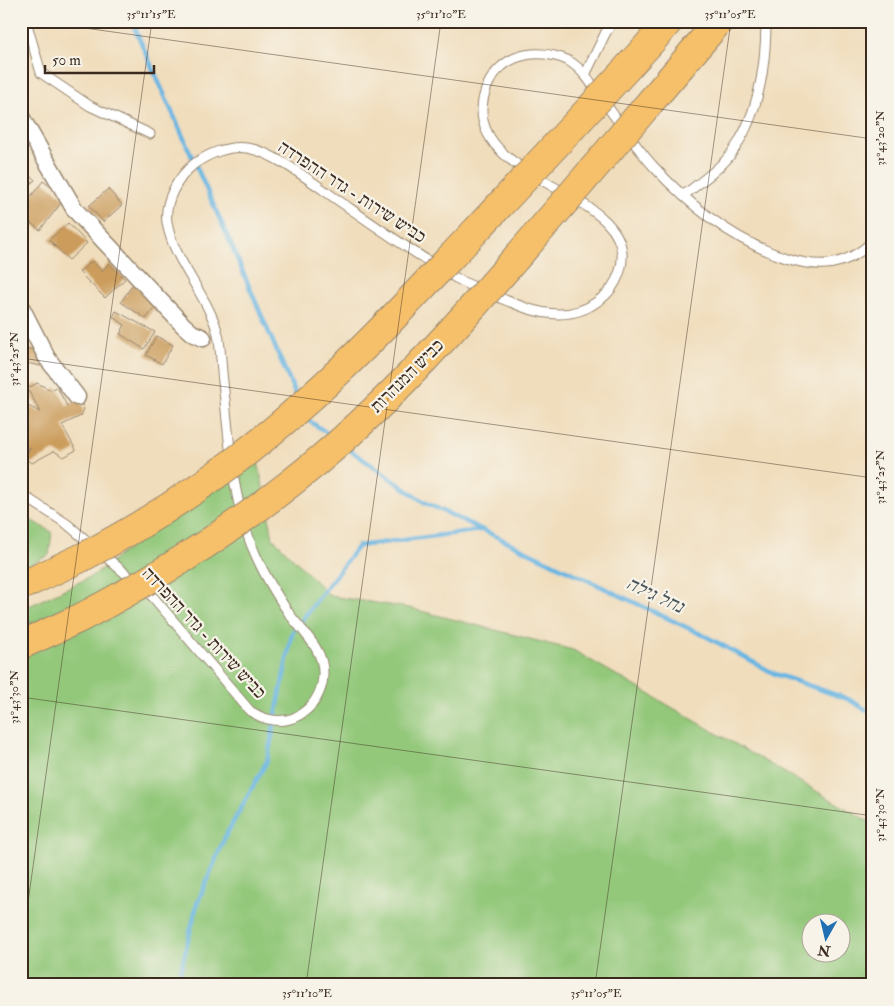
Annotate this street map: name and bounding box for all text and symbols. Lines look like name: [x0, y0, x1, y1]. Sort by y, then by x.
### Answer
text: 35°11'15"E: [126, 7, 176, 22]
text: 35°11'10"E: [416, 7, 466, 22]
text: 35°11'05"E: [704, 7, 756, 22]
scale bar: [45, 42, 154, 74]
text: 50 m: [52, 51, 81, 70]
text: 31°43'20"N: [873, 110, 888, 166]
street label: כביש שירות - גדר ההפרדה: [274, 135, 430, 249]
text: 31°43'25"N: [7, 331, 22, 386]
street label: כביש המנהרות: [365, 334, 449, 418]
text: 31°43'25"N: [873, 449, 888, 504]
street label: כביש שירות - גדר ההפרדה: [137, 562, 271, 704]
water label: נחל גילה: [622, 571, 689, 619]
text: 31°43'30"N: [7, 670, 22, 724]
text: 31°43'30"N: [873, 788, 888, 842]
north arrow: [802, 914, 852, 964]
text: N: [816, 941, 833, 960]
text: 35°11'10"E: [282, 986, 332, 1001]
text: 35°11'05"E: [570, 986, 622, 1001]

